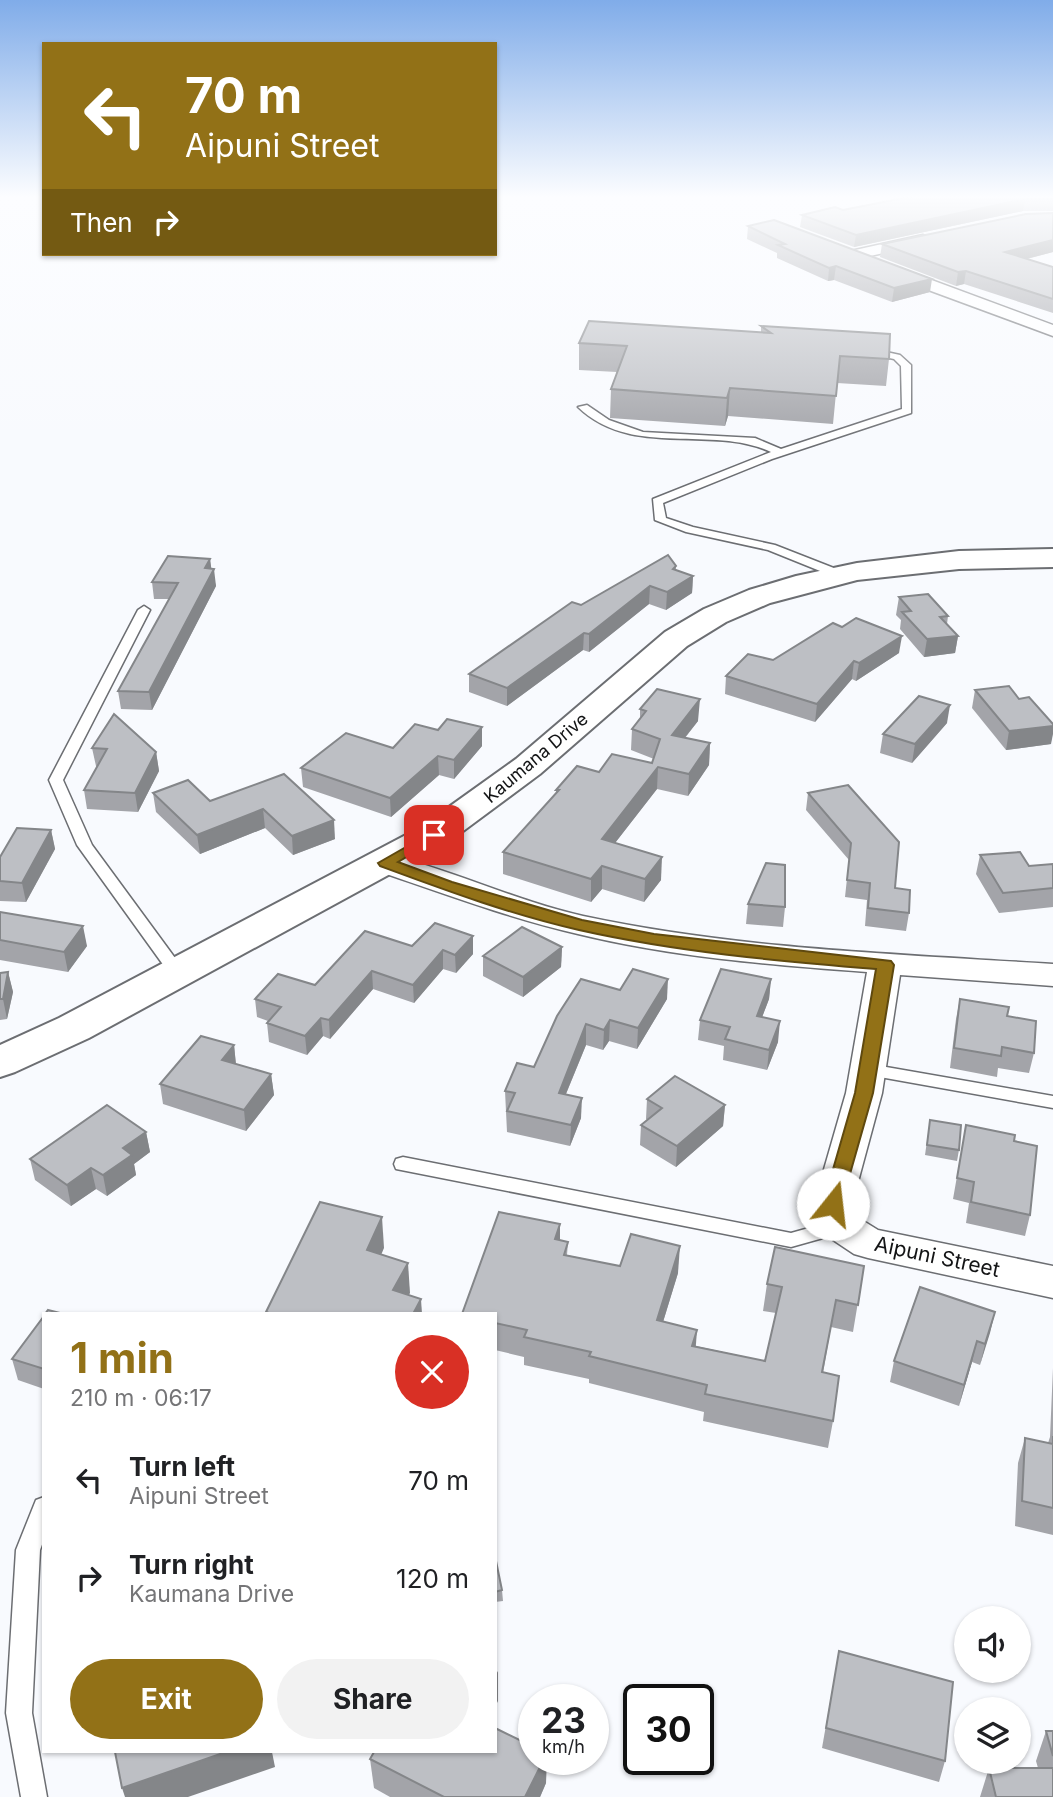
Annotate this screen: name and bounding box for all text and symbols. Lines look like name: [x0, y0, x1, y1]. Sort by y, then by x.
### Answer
text: 70 m: [185, 66, 302, 125]
icon: left: [70, 70, 161, 161]
text: Aipuni Street: [185, 126, 379, 165]
icon: right: [147, 203, 185, 241]
text: Then: [70, 207, 133, 238]
street label: Kaumana Drive: [479, 708, 592, 807]
pin: [404, 805, 464, 865]
icon: arrive: [415, 816, 453, 854]
position arrow: [796, 1167, 870, 1241]
street label: Aipuni Street: [872, 1231, 1002, 1282]
text: 1 min: [70, 1332, 174, 1383]
button: close: [395, 1335, 469, 1409]
text: 210 m · 06:17: [70, 1384, 212, 1412]
text: Turn left: [129, 1451, 235, 1482]
icon: left: [70, 1461, 108, 1499]
text: 70 m: [408, 1465, 469, 1496]
text: Aipuni Street: [129, 1482, 269, 1510]
text: Turn right: [129, 1549, 254, 1580]
icon: right: [70, 1559, 108, 1597]
text: 120 m: [396, 1563, 469, 1594]
text: Kaumana Drive: [129, 1580, 294, 1608]
map controls: [954, 1606, 1031, 1774]
button: sound: [954, 1606, 1031, 1683]
button: Exit: [70, 1659, 263, 1739]
button: Share: [277, 1659, 469, 1739]
speed limit sign: 30: [623, 1684, 714, 1775]
button: layers: [954, 1697, 1031, 1774]
text: 23: [541, 1699, 586, 1741]
text: km/h: [542, 1736, 585, 1757]

